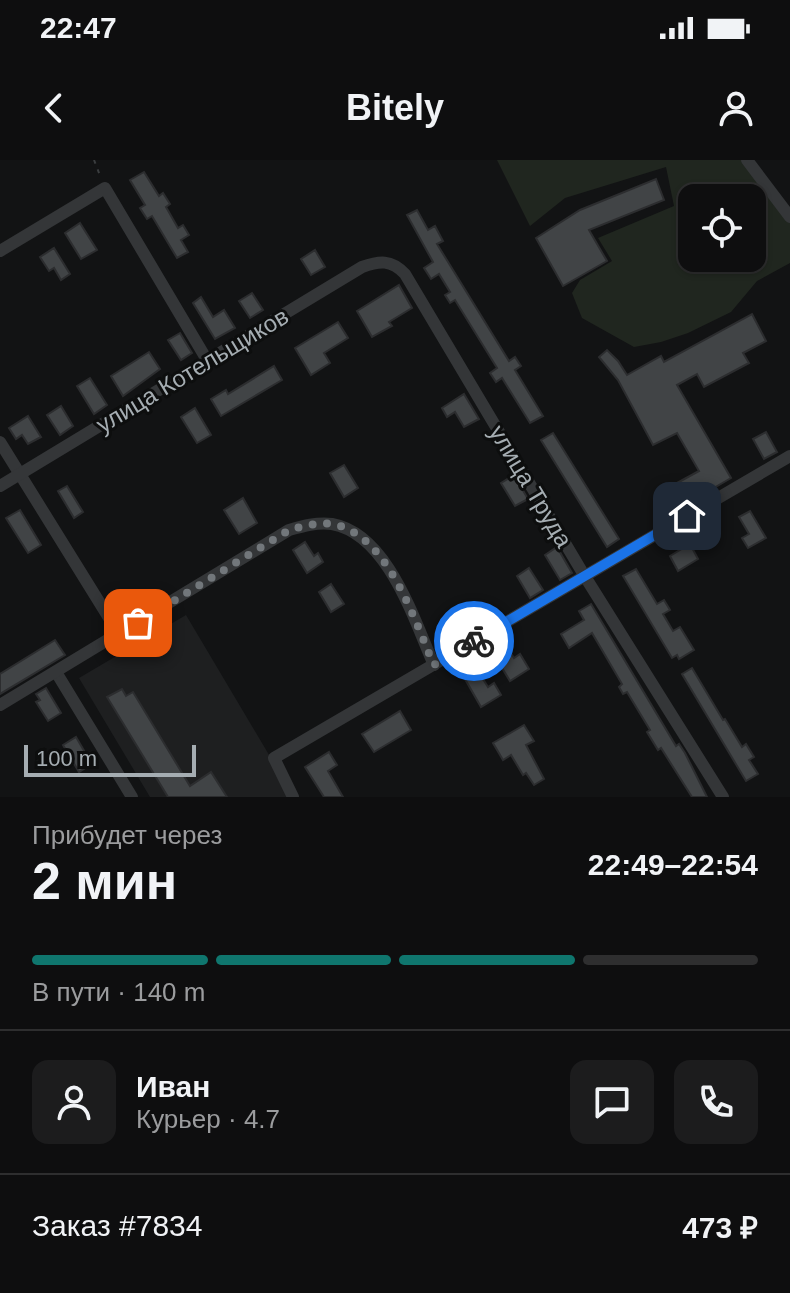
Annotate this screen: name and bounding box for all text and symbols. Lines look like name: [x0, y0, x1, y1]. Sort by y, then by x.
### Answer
text: 22:47: [40, 11, 117, 44]
icon: back: [32, 86, 76, 130]
icon: person: [714, 86, 758, 130]
text: Bitely: [346, 87, 444, 128]
map controls: [678, 184, 766, 272]
button: locate: [678, 184, 766, 272]
street label: улица Котельщиков: [91, 302, 293, 438]
street label: улица Труда: [484, 420, 578, 552]
pin: [653, 482, 721, 550]
icon: home: [665, 494, 709, 538]
pin: [104, 589, 172, 657]
icon: bag: [116, 601, 160, 645]
courier: [434, 601, 514, 681]
icon: bike: [452, 619, 496, 663]
scale bar: [24, 741, 196, 777]
text: 100 m: [36, 746, 97, 771]
text: Прибудет через: [32, 820, 222, 850]
text: 22:49–22:54: [588, 848, 758, 881]
text: 2 мин: [32, 852, 177, 910]
text: В пути · 140 m: [32, 977, 205, 1007]
button: person: [32, 1060, 116, 1144]
button: chat: [570, 1060, 654, 1144]
button: phone: [674, 1060, 758, 1144]
text: Иван: [136, 1070, 210, 1103]
text: Курьер · 4.7: [136, 1104, 280, 1134]
text: Заказ #7834: [32, 1209, 202, 1242]
text: 473 ₽: [682, 1211, 758, 1244]

